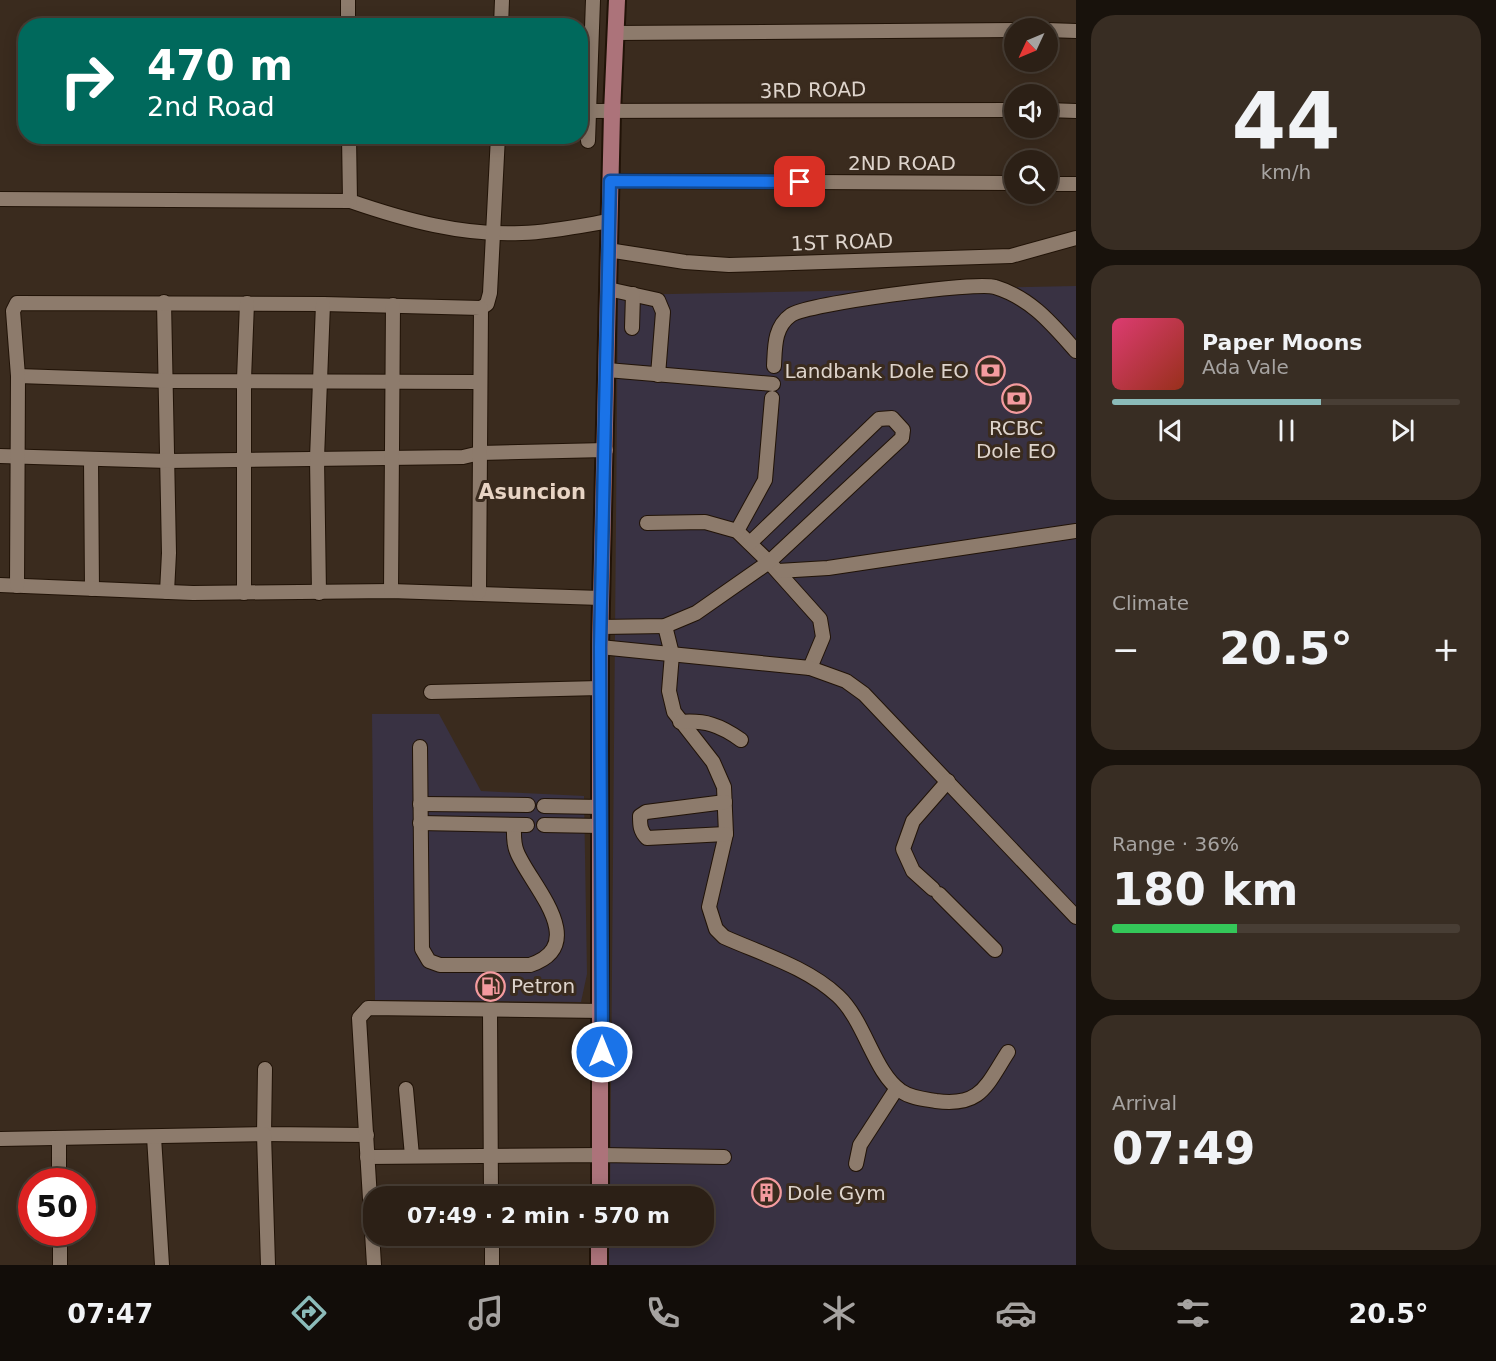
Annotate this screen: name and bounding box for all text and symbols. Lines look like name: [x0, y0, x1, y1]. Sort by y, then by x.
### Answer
north arrow: [1004, 18, 1058, 72]
map controls: [1004, 18, 1058, 204]
text: 470 m: [147, 41, 293, 90]
icon: right: [48, 42, 126, 120]
text: 44: [1232, 76, 1340, 166]
street label: 3RD ROAD: [759, 77, 867, 103]
button: sound: [1004, 84, 1058, 138]
text: 2nd Road: [147, 91, 275, 122]
button: search: [1004, 150, 1058, 204]
street label: 2ND ROAD: [848, 151, 956, 175]
pin: [774, 156, 825, 207]
text: km/h: [1261, 160, 1311, 184]
icon: arrive: [783, 165, 816, 198]
street label: 1ST ROAD: [790, 228, 894, 256]
text: Paper Moons: [1202, 330, 1362, 355]
bank icon: Landbank Dole EO: [974, 355, 1006, 387]
text: Ada Vale: [1202, 355, 1289, 379]
place label: Landbank Dole EO: [784, 359, 969, 383]
bank icon: RCBC Dole EO: [1000, 382, 1032, 414]
icon: previous: [1154, 414, 1187, 447]
icon: pause: [1270, 414, 1303, 447]
icon: next: [1386, 414, 1419, 447]
place label: RCBC Dole EO: [976, 416, 1056, 463]
district label: Asuncion: [478, 480, 586, 504]
text: Climate: [1112, 591, 1189, 615]
text: 20.5°: [1219, 622, 1353, 675]
text: −: [1112, 630, 1140, 669]
text: +: [1432, 630, 1460, 669]
text: Range · 36%: [1112, 832, 1239, 856]
text: 180 km: [1112, 863, 1298, 916]
fuel station icon: Petron: [474, 970, 506, 1002]
place label: Petron: [511, 974, 575, 998]
position arrow: [570, 1020, 634, 1084]
text: Arrival: [1112, 1091, 1177, 1115]
text: 07:49: [1112, 1122, 1255, 1175]
speed limit sign: 50: [18, 1168, 96, 1246]
building icon: Dole Gym: [750, 1177, 782, 1209]
place label: Dole Gym: [787, 1181, 886, 1205]
text: 07:49 · 2 min · 570 m: [407, 1203, 670, 1228]
icon: directions: [288, 1292, 330, 1334]
icon: music: [465, 1292, 507, 1334]
icon: phone: [642, 1292, 684, 1334]
icon: climate: [818, 1292, 860, 1334]
icon: car: [995, 1292, 1037, 1334]
icon: filters: [1172, 1292, 1214, 1334]
text: 07:47: [67, 1298, 153, 1329]
text: 20.5°: [1348, 1298, 1429, 1329]

